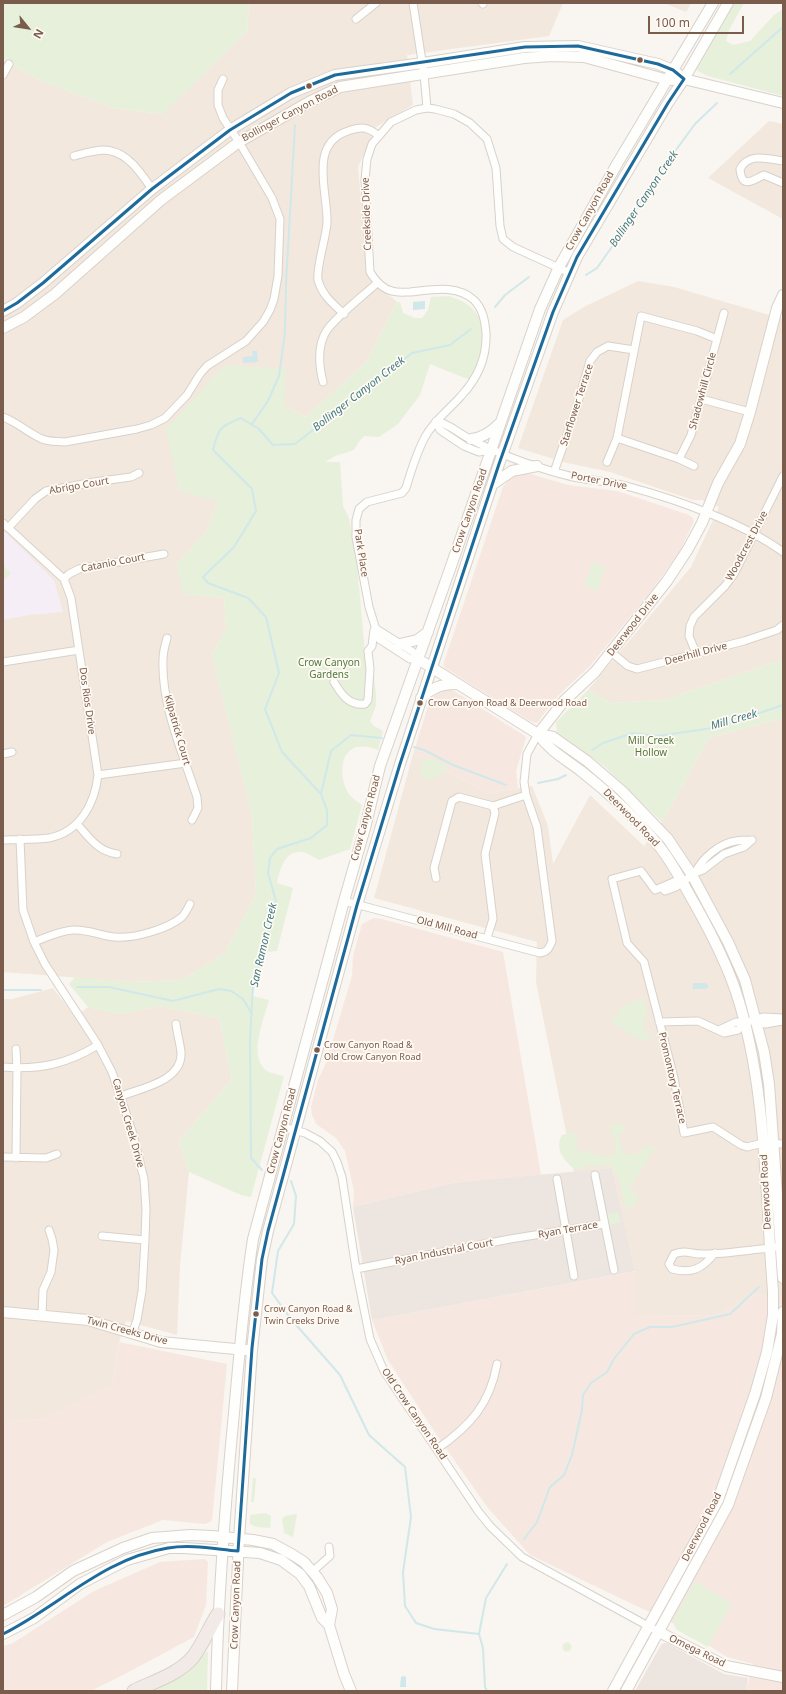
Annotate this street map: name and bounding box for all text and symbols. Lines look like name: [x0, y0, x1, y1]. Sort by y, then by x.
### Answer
north arrow: [8, 8, 48, 48]
scale bar: [650, 8, 746, 34]
text: 100 m: [655, 14, 690, 31]
text: N: [30, 27, 48, 42]
unlabelled marker: [635, 55, 645, 65]
unlabelled marker: [304, 81, 314, 91]
street label: Bollinger Canyon Road: [240, 84, 340, 144]
water label: Bollinger Canyon Creek: [607, 148, 681, 250]
street label: Crow Canyon Road: [563, 169, 617, 253]
street label: Creekside Drive: [360, 177, 374, 251]
street label: Shadowhill Circle: [687, 351, 719, 431]
water label: Bollinger Canyon Creek: [310, 354, 408, 434]
street label: Starflower Terrace: [558, 362, 596, 448]
street label: Crow Canyon Road: [450, 467, 490, 555]
street label: Porter Drive: [570, 470, 628, 492]
street label: Abrigo Court: [48, 475, 110, 497]
street label: Woodcrest Drive: [724, 509, 770, 583]
street label: Park Place: [351, 528, 371, 578]
street label: Catanio Court: [80, 551, 146, 575]
street label: Deerwood Drive: [605, 591, 661, 659]
street label: Deerhill Drive: [664, 640, 728, 668]
park label: Crow Canyon Gardens: [298, 657, 360, 680]
street label: Dos Rios Drive: [76, 667, 98, 735]
street label: Kilpatrick Court: [161, 694, 193, 766]
marker: Crow Canyon Road & Deerwood Road: [415, 698, 425, 708]
place label: Crow Canyon Road & Deerwood Road: [428, 698, 587, 708]
water label: Mill Creek: [709, 707, 759, 733]
park label: Mill Creek Hollow: [628, 735, 674, 758]
street label: Crow Canyon Road: [349, 774, 383, 862]
street label: Deerwood Road: [600, 787, 662, 849]
water label: San Ramon Creek: [248, 902, 280, 988]
street label: Old Mill Road: [415, 914, 479, 942]
street label: Promontory Terrace: [656, 1031, 688, 1125]
place label: Crow Canyon Road & Old Crow Canyon Road: [324, 1040, 421, 1061]
marker: Crow Canyon Road & Old Crow Canyon Road: [312, 1045, 322, 1055]
street label: Canyon Creek Drive: [110, 1077, 146, 1169]
street label: Crow Canyon Road: [265, 1087, 299, 1175]
street label: Deerwood Road: [758, 1154, 774, 1230]
street label: Ryan Terrace: [537, 1219, 599, 1241]
street label: Ryan Industrial Court: [394, 1237, 494, 1267]
place label: Crow Canyon Road & Twin Creeks Drive: [264, 1304, 353, 1325]
marker: Crow Canyon Road & Twin Creeks Drive: [251, 1309, 261, 1319]
street label: Twin Creeks Drive: [85, 1314, 169, 1348]
street label: Old Crow Canyon Road: [379, 1366, 449, 1462]
street label: Deerwood Road: [680, 1491, 724, 1563]
street label: Crow Canyon Road: [228, 1561, 244, 1649]
street label: Omega Road: [667, 1632, 727, 1670]

